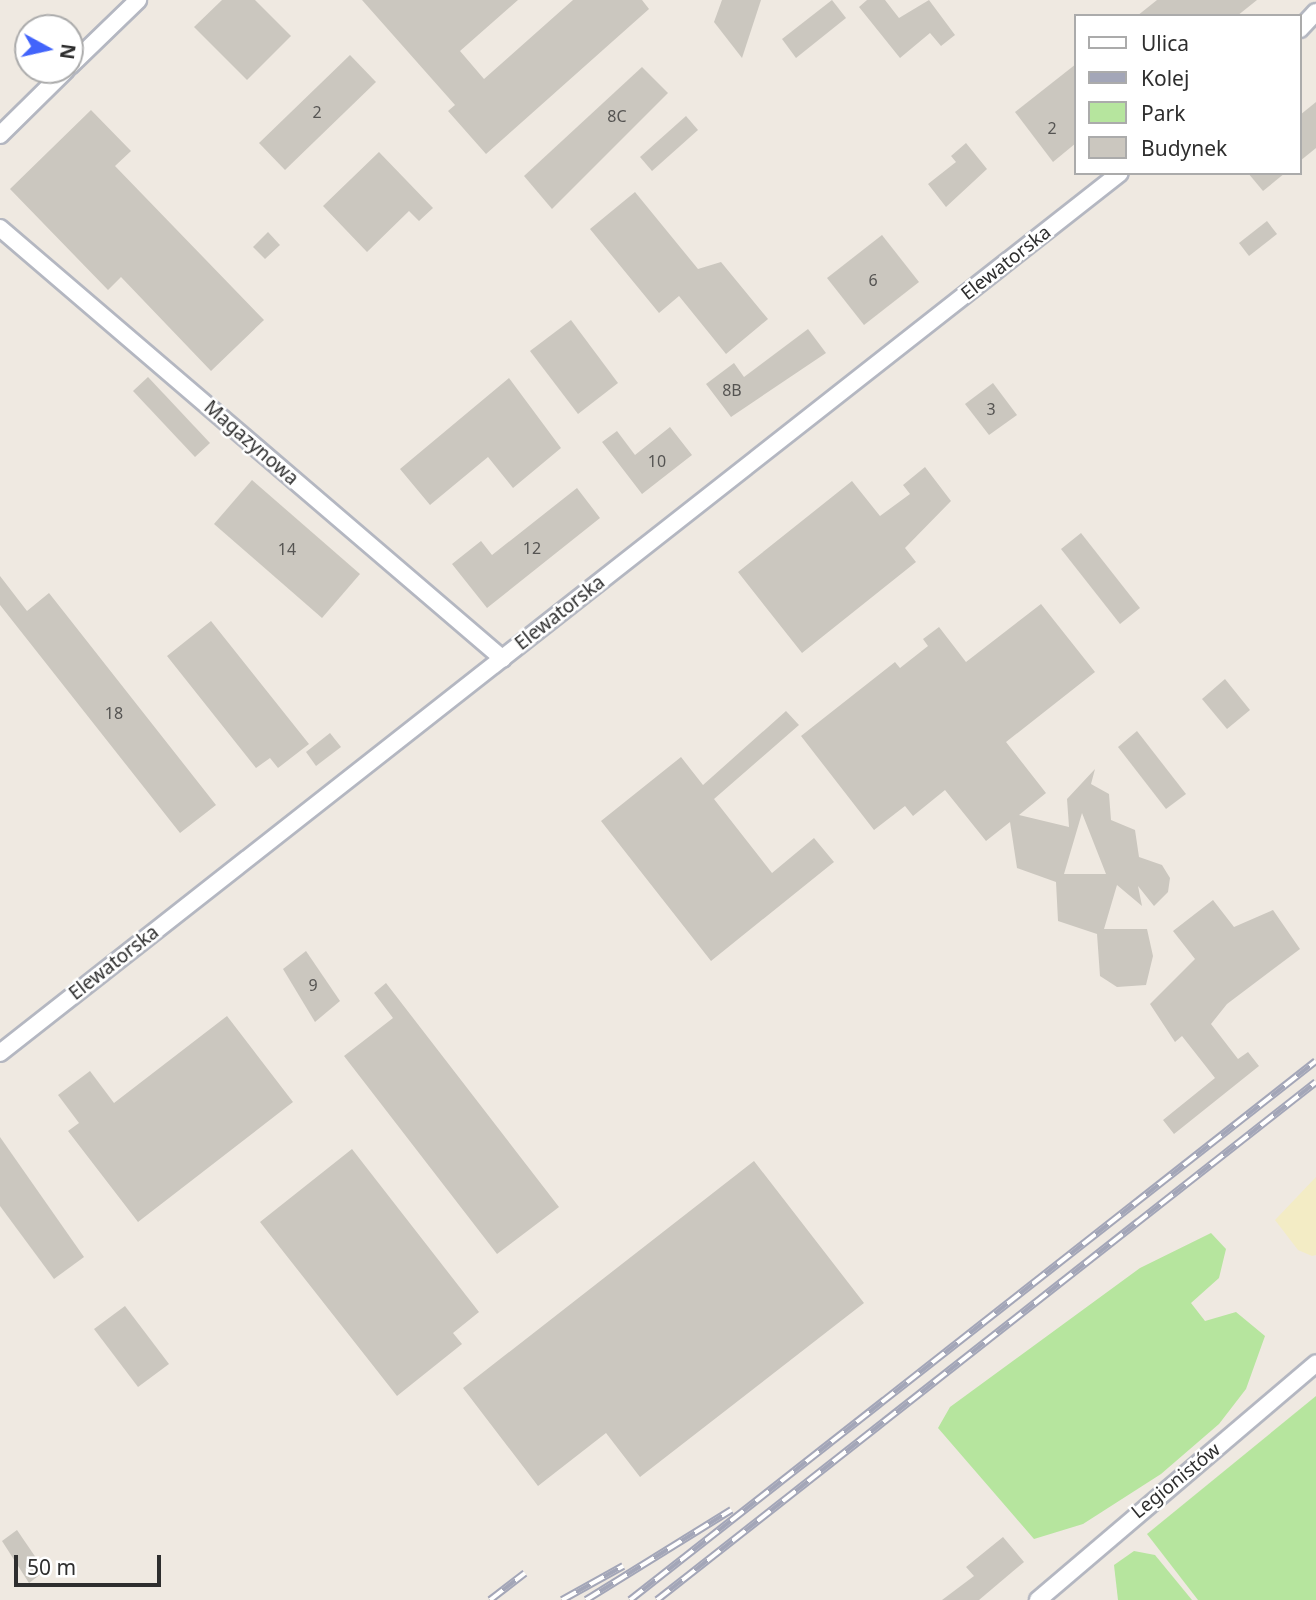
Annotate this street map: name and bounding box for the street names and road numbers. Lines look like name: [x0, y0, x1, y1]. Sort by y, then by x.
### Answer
street label: Elewatorska: [957, 221, 1055, 305]
street label: Magazynowa: [199, 396, 303, 490]
street label: Elewatorska: [511, 571, 609, 655]
street label: Elewatorska: [65, 921, 163, 1005]
street label: Legionistów: [1127, 1438, 1225, 1524]

